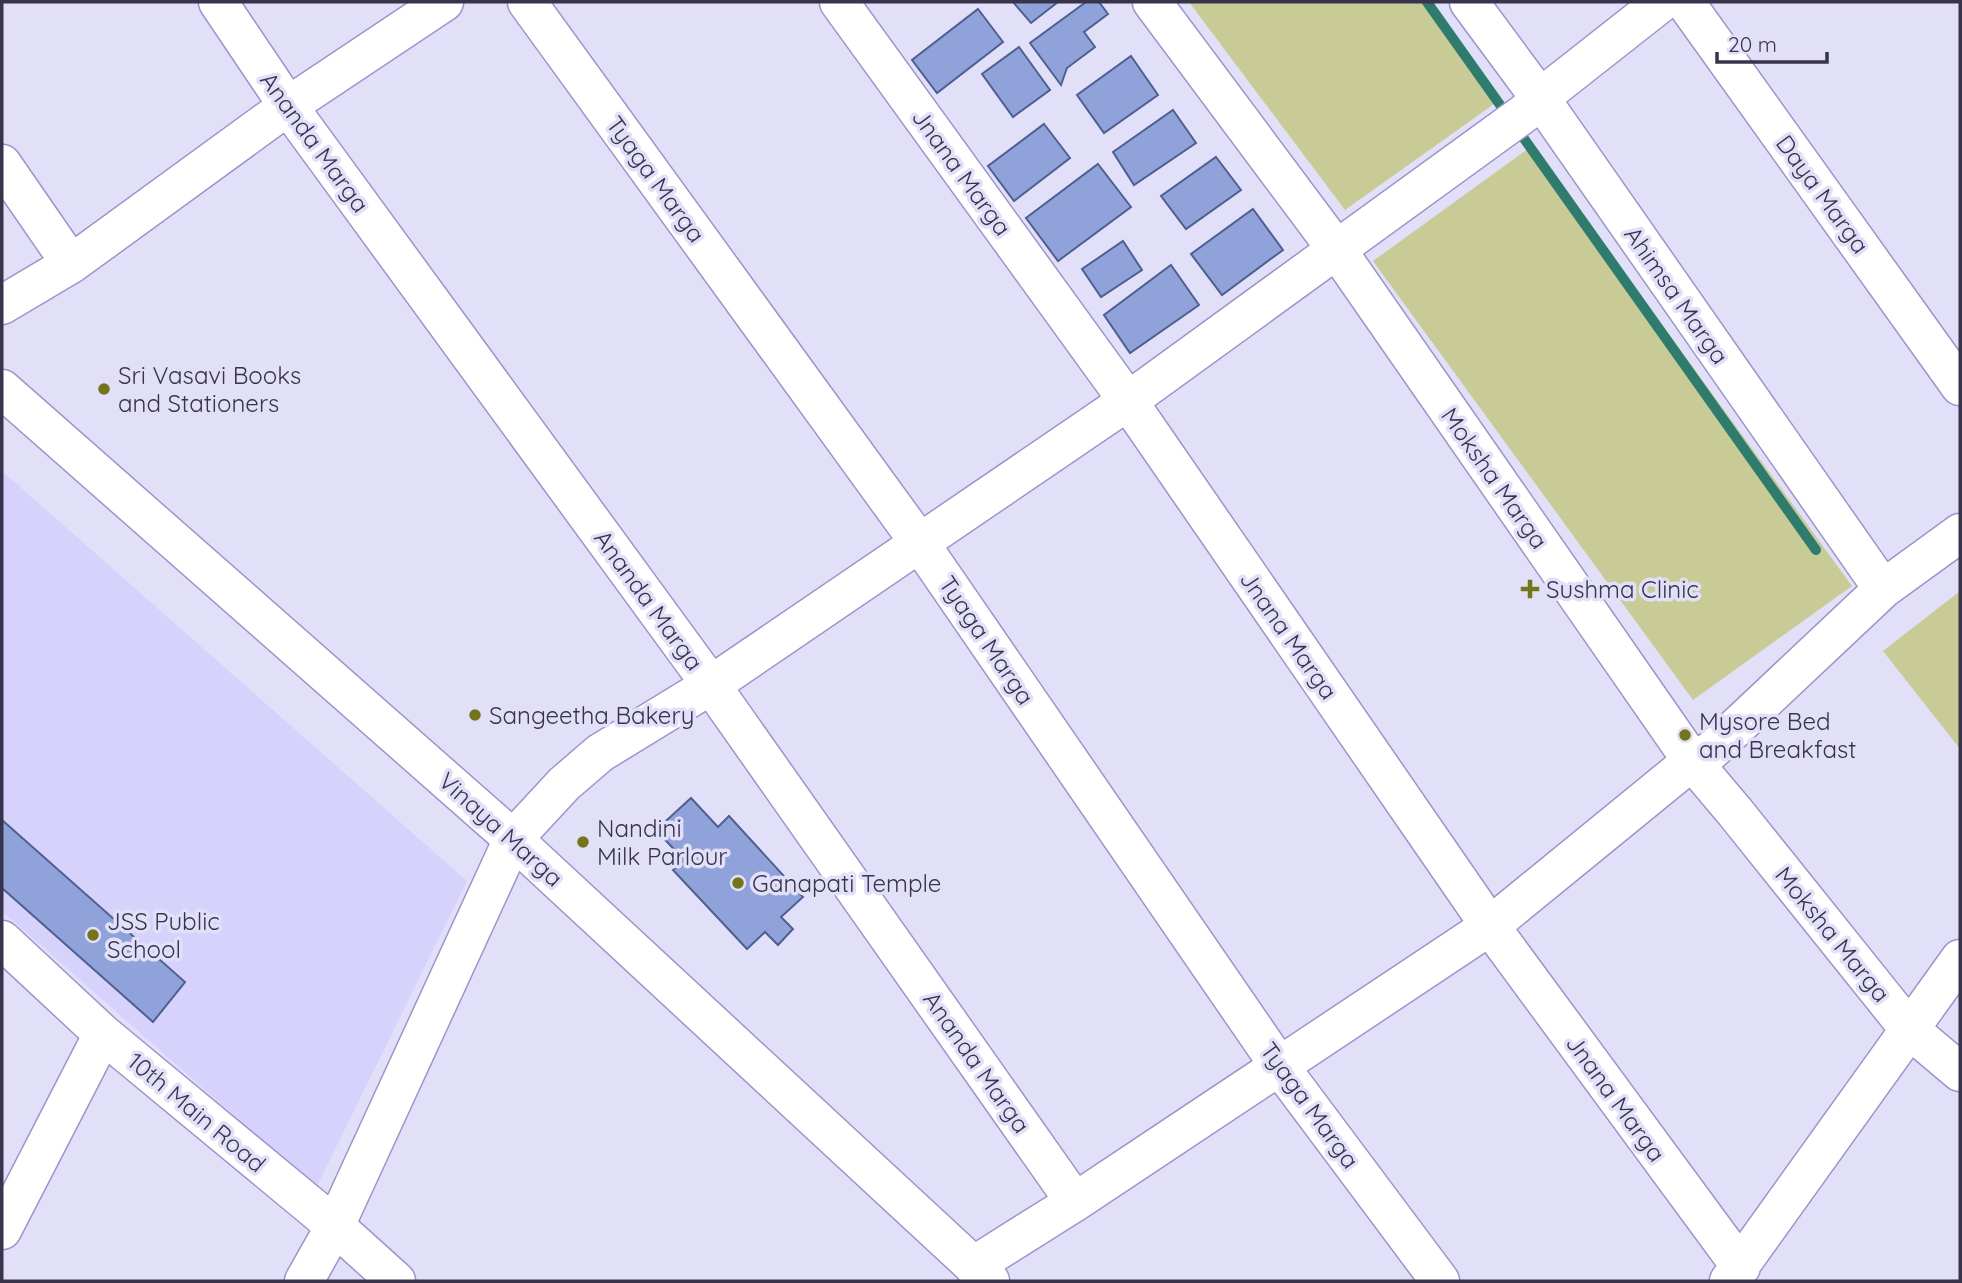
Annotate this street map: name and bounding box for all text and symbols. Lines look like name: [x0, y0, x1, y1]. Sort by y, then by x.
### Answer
scale bar: [1717, 21, 1827, 65]
text: 20 m: [1728, 31, 1777, 57]
street label: Ananda Marga: [254, 66, 376, 218]
street label: Jnana Marga: [906, 103, 1018, 241]
street label: Tyaga Marga: [600, 110, 712, 248]
street label: Daya Marga: [1770, 129, 1876, 259]
street label: Ahimsa Marga: [1618, 220, 1736, 370]
place label: Sri Vasavi Books and Stationers: [118, 360, 301, 418]
marker: Sri Vasavi Books and Stationers: [96, 381, 112, 397]
street label: Moksha Marga: [1435, 402, 1555, 554]
street label: Ananda Marga: [588, 524, 710, 676]
street label: Jnana Marga: [1234, 565, 1344, 705]
street label: Tyaga Marga: [933, 570, 1041, 710]
place label: Sushma Clinic: [1546, 574, 1699, 604]
marker: Sushma Clinic: [1520, 579, 1540, 599]
place label: Sangeetha Bakery: [489, 700, 694, 730]
place label: Mysore Bed and Breakfast: [1699, 706, 1856, 764]
marker: Sangeetha Bakery: [467, 707, 483, 723]
marker: Mysore Bed and Breakfast: [1677, 727, 1693, 743]
street label: Vinaya Marga: [433, 765, 569, 893]
place label: Nandini Milk Parlour: [597, 813, 728, 871]
marker: Nandini Milk Parlour: [575, 834, 591, 850]
street label: Moksha Marga: [1769, 860, 1897, 1008]
place label: Ganapati Temple: [752, 868, 941, 898]
marker: Ganapati Temple: [730, 875, 746, 891]
place label: JSS Public School: [107, 906, 220, 964]
marker: JSS Public School: [85, 927, 101, 943]
street label: Ananda Marga: [917, 985, 1037, 1139]
street label: Jnana Marga: [1560, 1029, 1672, 1167]
street label: Tyaga Marga: [1254, 1036, 1366, 1174]
street label: 10th Main Road: [122, 1046, 272, 1178]

